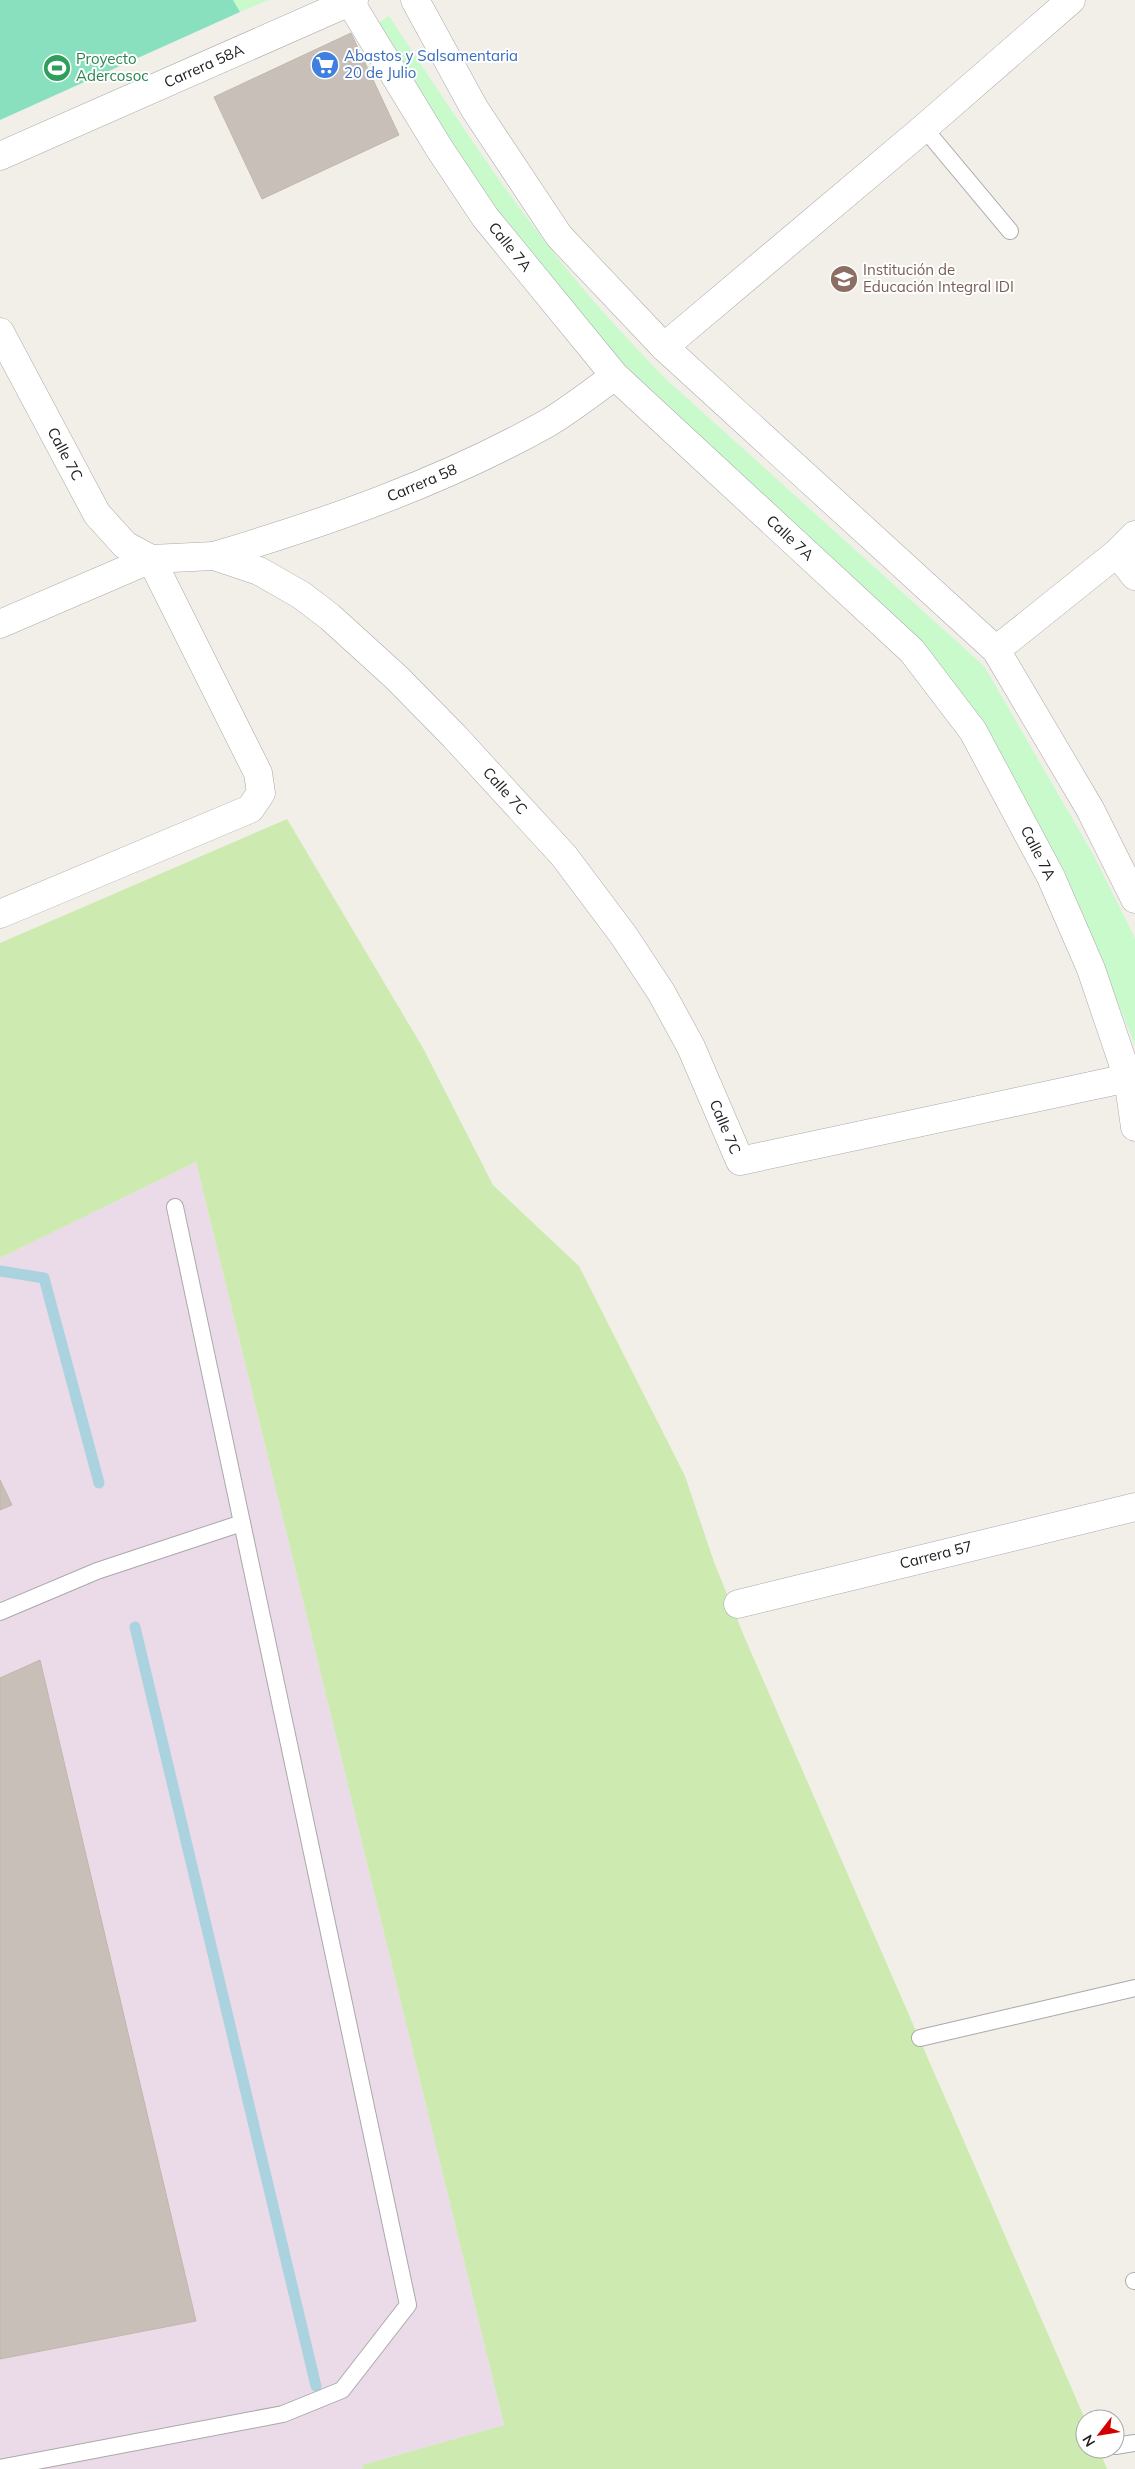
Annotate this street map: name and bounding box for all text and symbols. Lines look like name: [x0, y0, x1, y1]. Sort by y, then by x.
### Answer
street label: Carrera 58A: [161, 40, 247, 92]
place label: Abastos y Salsamentaria 20 de Julio: [344, 46, 518, 82]
place label: Proyecto Adercosoc: [76, 49, 149, 85]
supermarket icon: Abastos y Salsamentaria 20 de Julio: [310, 50, 340, 80]
sports icon: Proyecto Adercosoc: [42, 53, 72, 83]
street label: Calle 7A: [485, 218, 536, 275]
place label: Institución de Educación Integral IDI: [863, 260, 1014, 296]
school or university icon: Institución de Educación Integral IDI: [829, 264, 859, 294]
street label: Calle 7C: [44, 424, 87, 484]
street label: Carrera 58: [384, 459, 460, 506]
street label: Calle 7A: [763, 511, 818, 564]
street label: Calle 7C: [479, 763, 532, 818]
street label: Calle 7A: [1017, 823, 1060, 883]
street label: Calle 7C: [705, 1097, 745, 1157]
street label: Carrera 57: [898, 1536, 974, 1573]
north arrow: [1075, 2409, 1125, 2459]
text: N: [1078, 2432, 1099, 2450]

